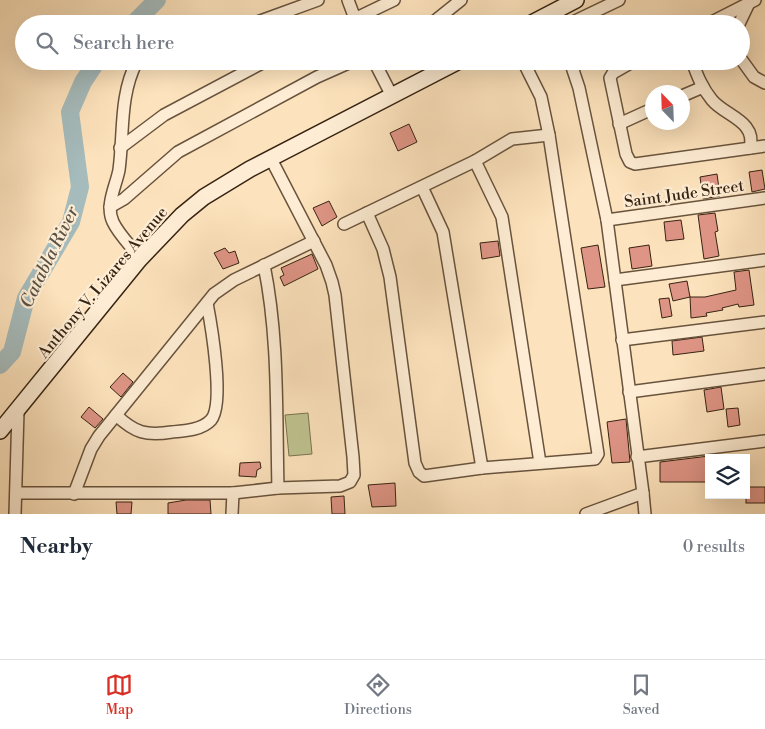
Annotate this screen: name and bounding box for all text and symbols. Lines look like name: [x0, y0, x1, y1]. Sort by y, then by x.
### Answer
search box: [15, 15, 750, 70]
icon: search: [33, 29, 61, 57]
text: Search here: [73, 31, 174, 55]
north arrow: [645, 85, 690, 130]
street label: Saint Jude Street: [623, 176, 746, 212]
water label: Catabla River: [15, 202, 84, 312]
street label: Anthony V. Lizares Avenue: [33, 203, 172, 363]
map controls: [705, 454, 750, 499]
button: layers: [705, 454, 750, 499]
text: Nearby: [20, 534, 93, 560]
text: 0 results: [683, 537, 745, 557]
tab: Map: [105, 671, 133, 719]
tab: Directions: [344, 671, 412, 719]
tab: Saved: [623, 671, 660, 719]

